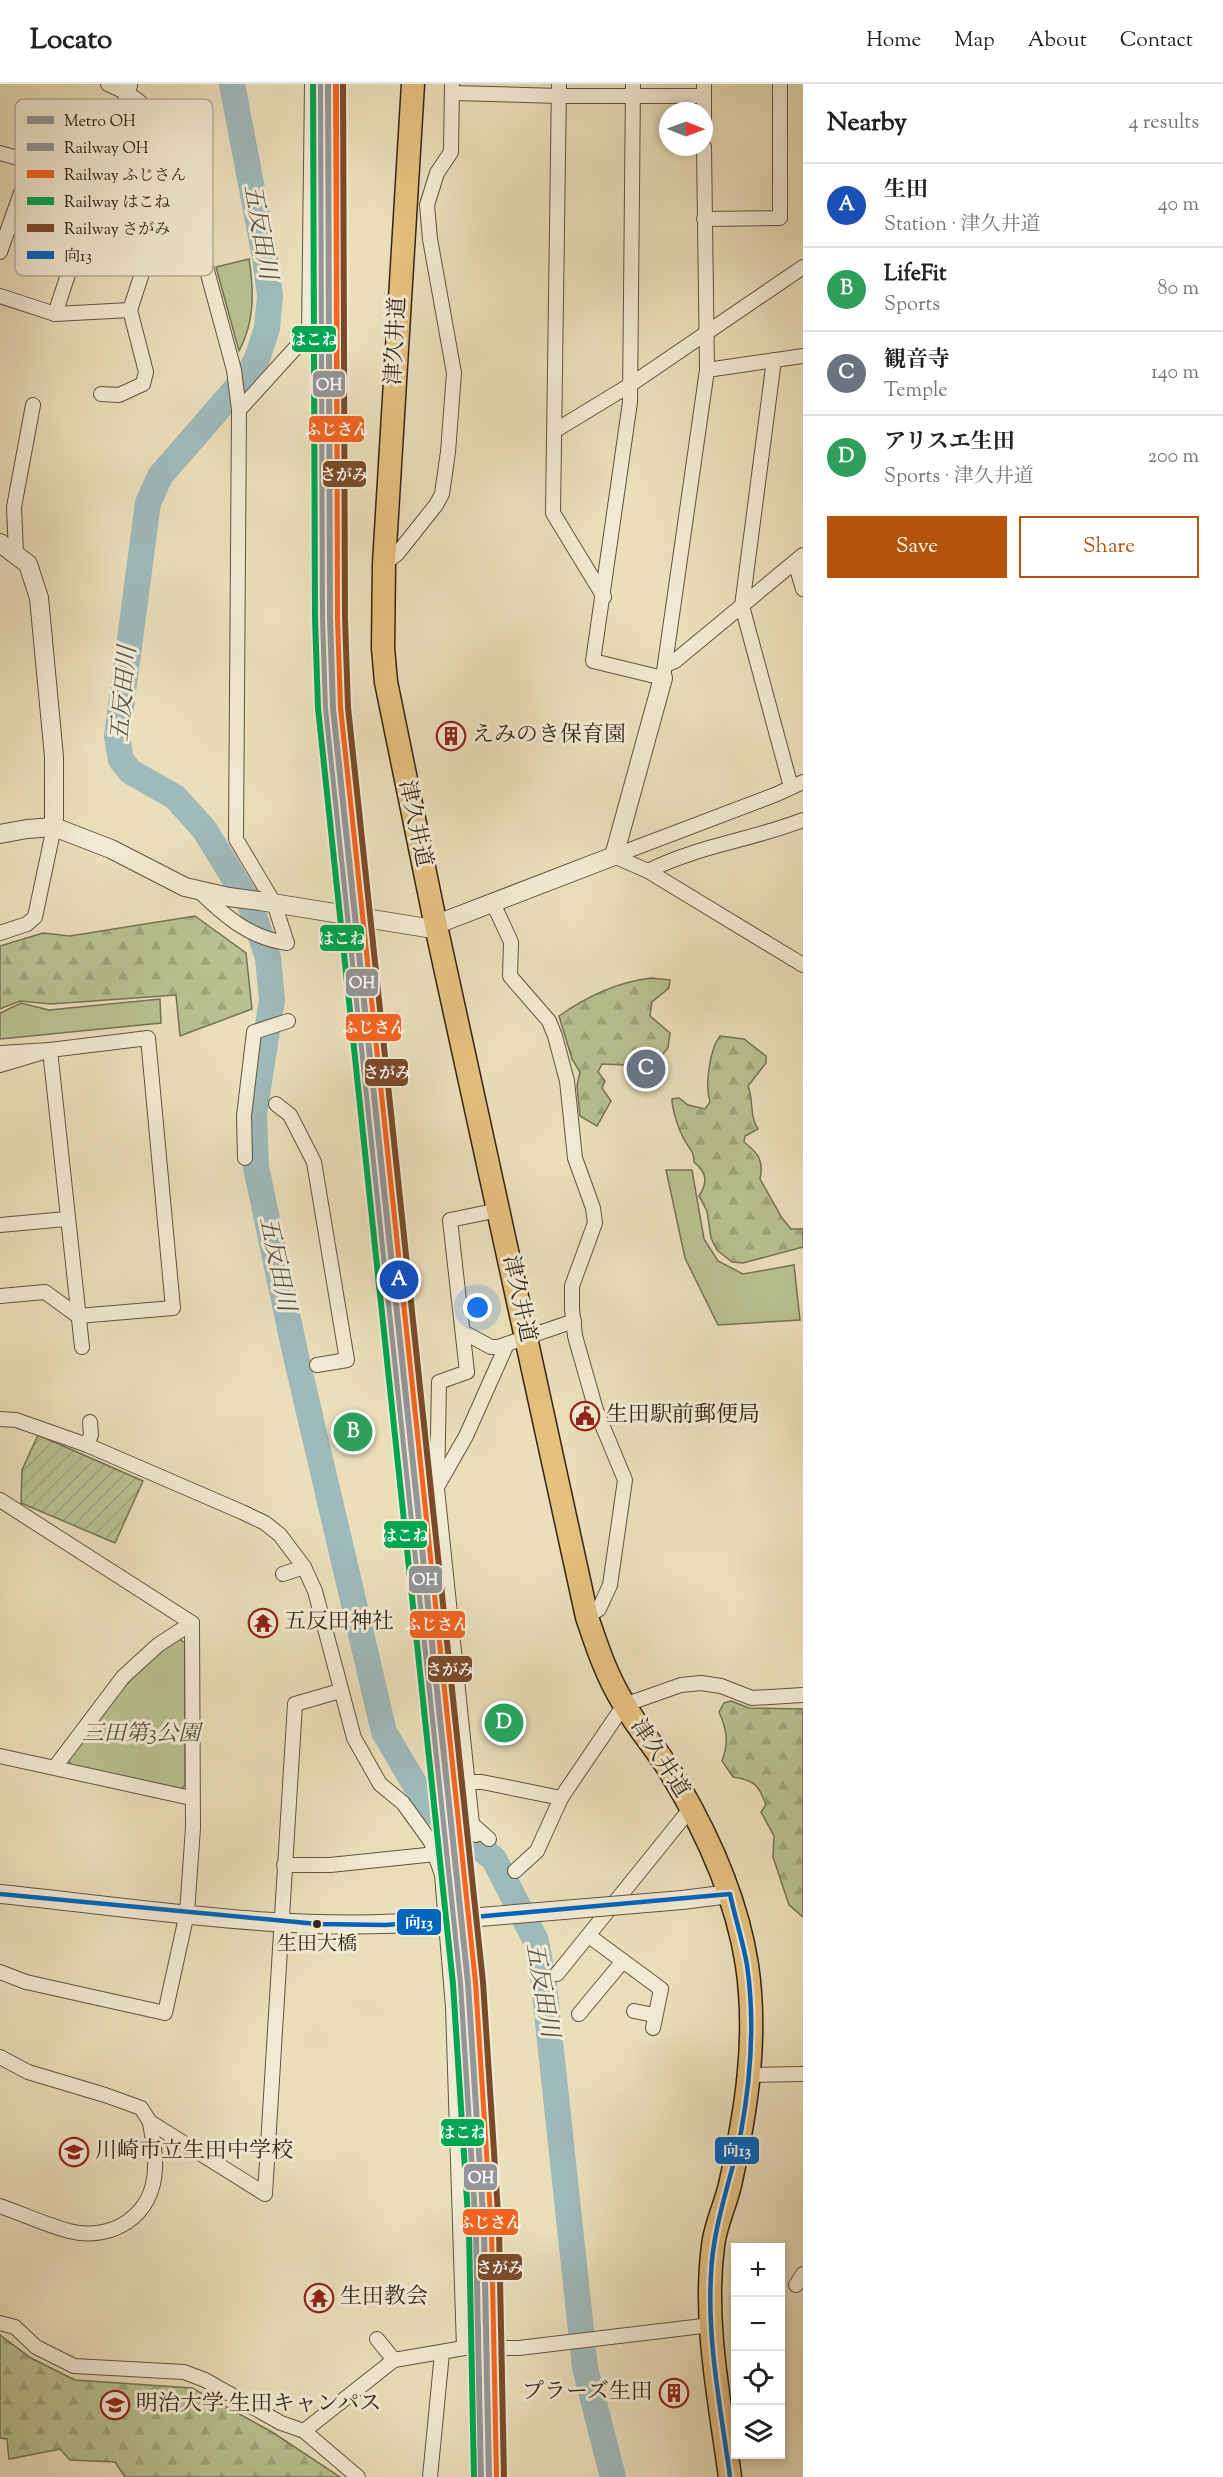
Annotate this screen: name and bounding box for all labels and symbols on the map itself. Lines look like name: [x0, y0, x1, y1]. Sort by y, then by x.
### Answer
legend: [15, 99, 213, 276]
north arrow: [659, 102, 713, 156]
text: Metro OH: [64, 111, 136, 134]
text: Railway OH: [64, 138, 149, 161]
text: Railway ふじさん: [64, 165, 186, 188]
water label: 五反田川: [234, 182, 285, 285]
text: Railway はこね: [64, 192, 170, 215]
text: Railway さがみ: [64, 219, 170, 242]
text: 向13: [64, 246, 92, 269]
street label: 津久井道: [379, 296, 415, 386]
line badge: はこね: [291, 325, 337, 353]
text: はこね: [290, 330, 338, 353]
line badge: OH: [312, 370, 346, 398]
text: OH: [316, 375, 342, 398]
line badge: ふじさん: [308, 415, 365, 443]
text: ふじさん: [305, 420, 369, 443]
line badge: さがみ: [322, 460, 367, 488]
text: さがみ: [320, 465, 368, 488]
water label: 五反田川: [104, 642, 146, 743]
building icon: えみのき保育園: [435, 720, 467, 752]
place label: えみのき保育園: [472, 720, 626, 752]
street label: 津久井道: [389, 778, 439, 870]
line badge: はこね: [319, 924, 365, 952]
text: はこね: [318, 929, 366, 952]
line badge: OH: [345, 968, 379, 997]
text: OH: [349, 973, 375, 996]
line badge: ふじさん: [345, 1013, 402, 1042]
text: ふじさん: [342, 1018, 406, 1041]
pin: C: [626, 1046, 666, 1092]
line badge: さがみ: [364, 1058, 409, 1087]
text: さがみ: [363, 1063, 411, 1086]
water label: 五反田川: [249, 1214, 303, 1317]
street label: 津久井道: [493, 1253, 543, 1345]
pin: A: [380, 1258, 418, 1302]
your location: [463, 1293, 492, 1322]
public building icon: 生田駅前郵便局: [569, 1400, 601, 1432]
place label: 生田駅前郵便局: [606, 1400, 760, 1432]
pin: B: [334, 1410, 372, 1454]
line badge: はこね: [383, 1520, 428, 1549]
text: はこね: [381, 1526, 429, 1549]
line badge: OH: [408, 1565, 443, 1594]
text: OH: [412, 1570, 438, 1593]
temple icon: 五反田神社: [247, 1607, 279, 1639]
place label: 五反田神社: [284, 1607, 394, 1639]
line badge: ふじさん: [409, 1610, 466, 1639]
text: ふじさん: [405, 1615, 469, 1638]
line badge: さがみ: [427, 1655, 473, 1683]
text: さがみ: [426, 1660, 474, 1683]
pin: D: [484, 1700, 524, 1746]
street label: 津久井道: [622, 1713, 696, 1805]
park label: 三田第3公園: [82, 1719, 203, 1751]
line badge: 向13: [396, 1908, 442, 1936]
text: 向13: [405, 1913, 433, 1936]
marker: 生田大橋: [311, 1918, 323, 1930]
place label: 生田大橋: [277, 1931, 357, 1960]
water label: 五反田川: [516, 1940, 567, 2043]
line badge: はこね: [440, 2118, 485, 2147]
text: はこね: [439, 2123, 487, 2146]
school or university icon: 川崎市立生田中学校: [58, 2136, 90, 2168]
place label: 川崎市立生田中学校: [95, 2136, 293, 2168]
line badge: 向13: [714, 2136, 760, 2165]
text: 向13: [723, 2141, 751, 2164]
line badge: OH: [463, 2163, 498, 2191]
text: OH: [468, 2168, 494, 2191]
line badge: ふじさん: [462, 2208, 519, 2236]
text: ふじさん: [458, 2213, 522, 2236]
line badge: さがみ: [477, 2253, 523, 2281]
text: さがみ: [476, 2258, 524, 2281]
temple icon: 生田教会: [303, 2282, 335, 2314]
place label: 生田教会: [340, 2282, 428, 2314]
place label: プラーズ生田: [522, 2377, 653, 2409]
building icon: プラーズ生田: [658, 2377, 690, 2409]
school or university icon: 明治大学 生田キャンパス: [99, 2389, 131, 2421]
place label: 明治大学 生田キャンパス: [136, 2389, 381, 2421]

